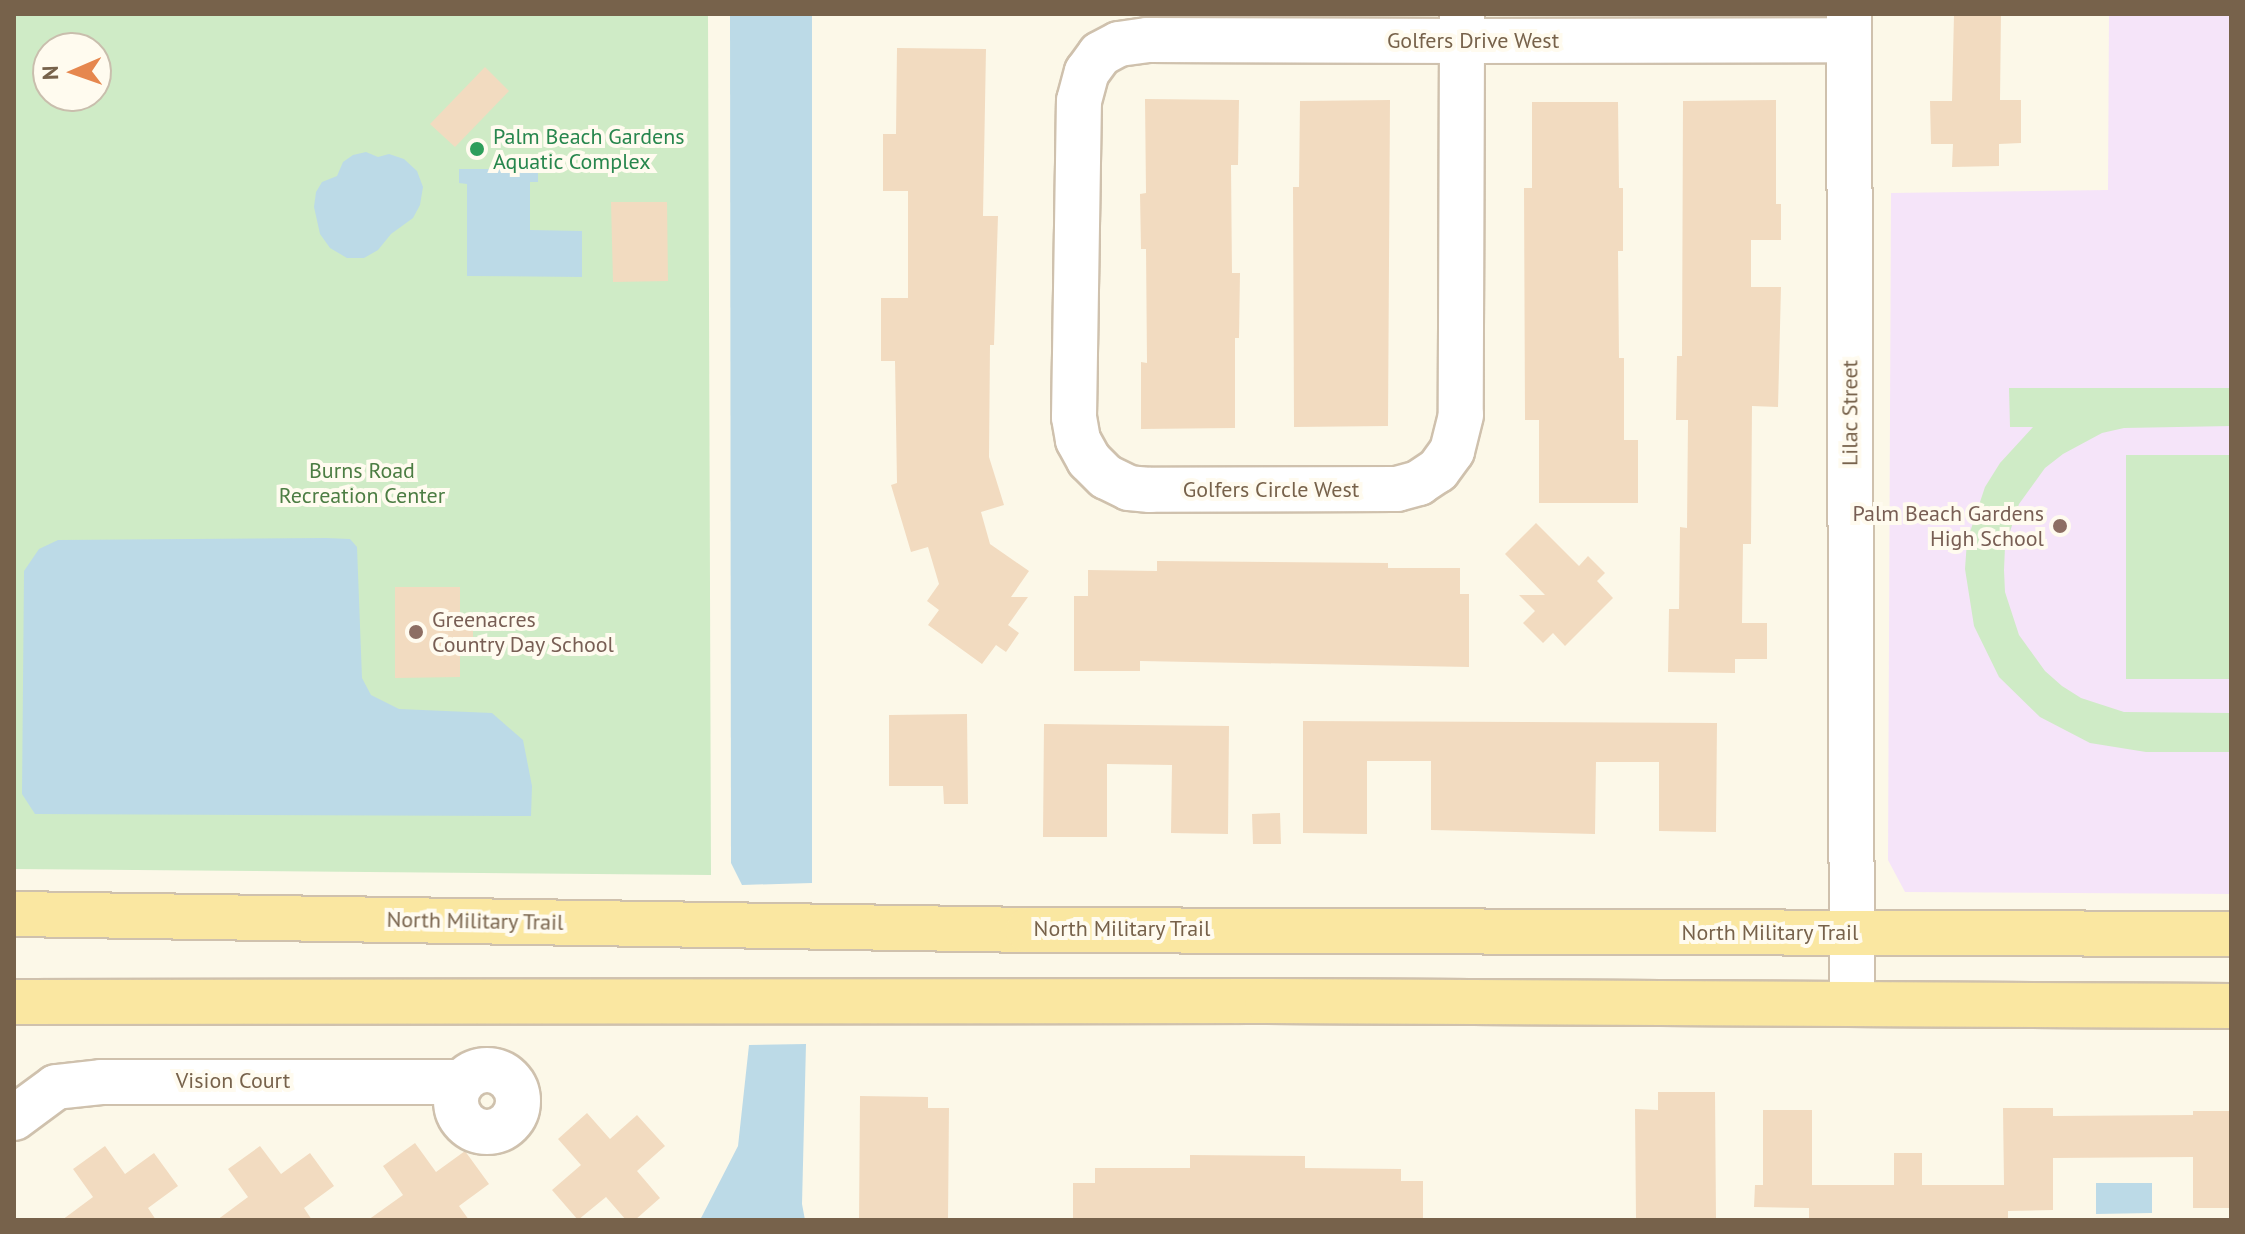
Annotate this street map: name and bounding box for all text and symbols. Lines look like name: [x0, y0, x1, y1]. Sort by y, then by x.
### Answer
street label: Golfers Drive West: [1387, 28, 1559, 54]
north arrow: [32, 32, 112, 112]
text: N: [36, 65, 64, 80]
place label: Palm Beach Gardens Aquatic Complex: [493, 123, 685, 174]
marker: Palm Beach Gardens Aquatic Complex: [468, 140, 486, 158]
street label: Lilac Street: [1837, 360, 1863, 466]
park label: Burns Road Recreation Center: [279, 457, 445, 508]
street label: Golfers Circle West: [1183, 477, 1359, 503]
place label: Palm Beach Gardens High School: [1852, 500, 2044, 552]
marker: Palm Beach Gardens High School: [2051, 517, 2069, 535]
place label: Greenacres Country Day School: [432, 606, 616, 658]
marker: Greenacres Country Day School: [407, 623, 425, 641]
street label: North Military Trail: [386, 906, 564, 936]
street label: North Military Trail: [1033, 916, 1211, 942]
street label: North Military Trail: [1681, 920, 1859, 946]
street label: Vision Court: [176, 1068, 290, 1094]

